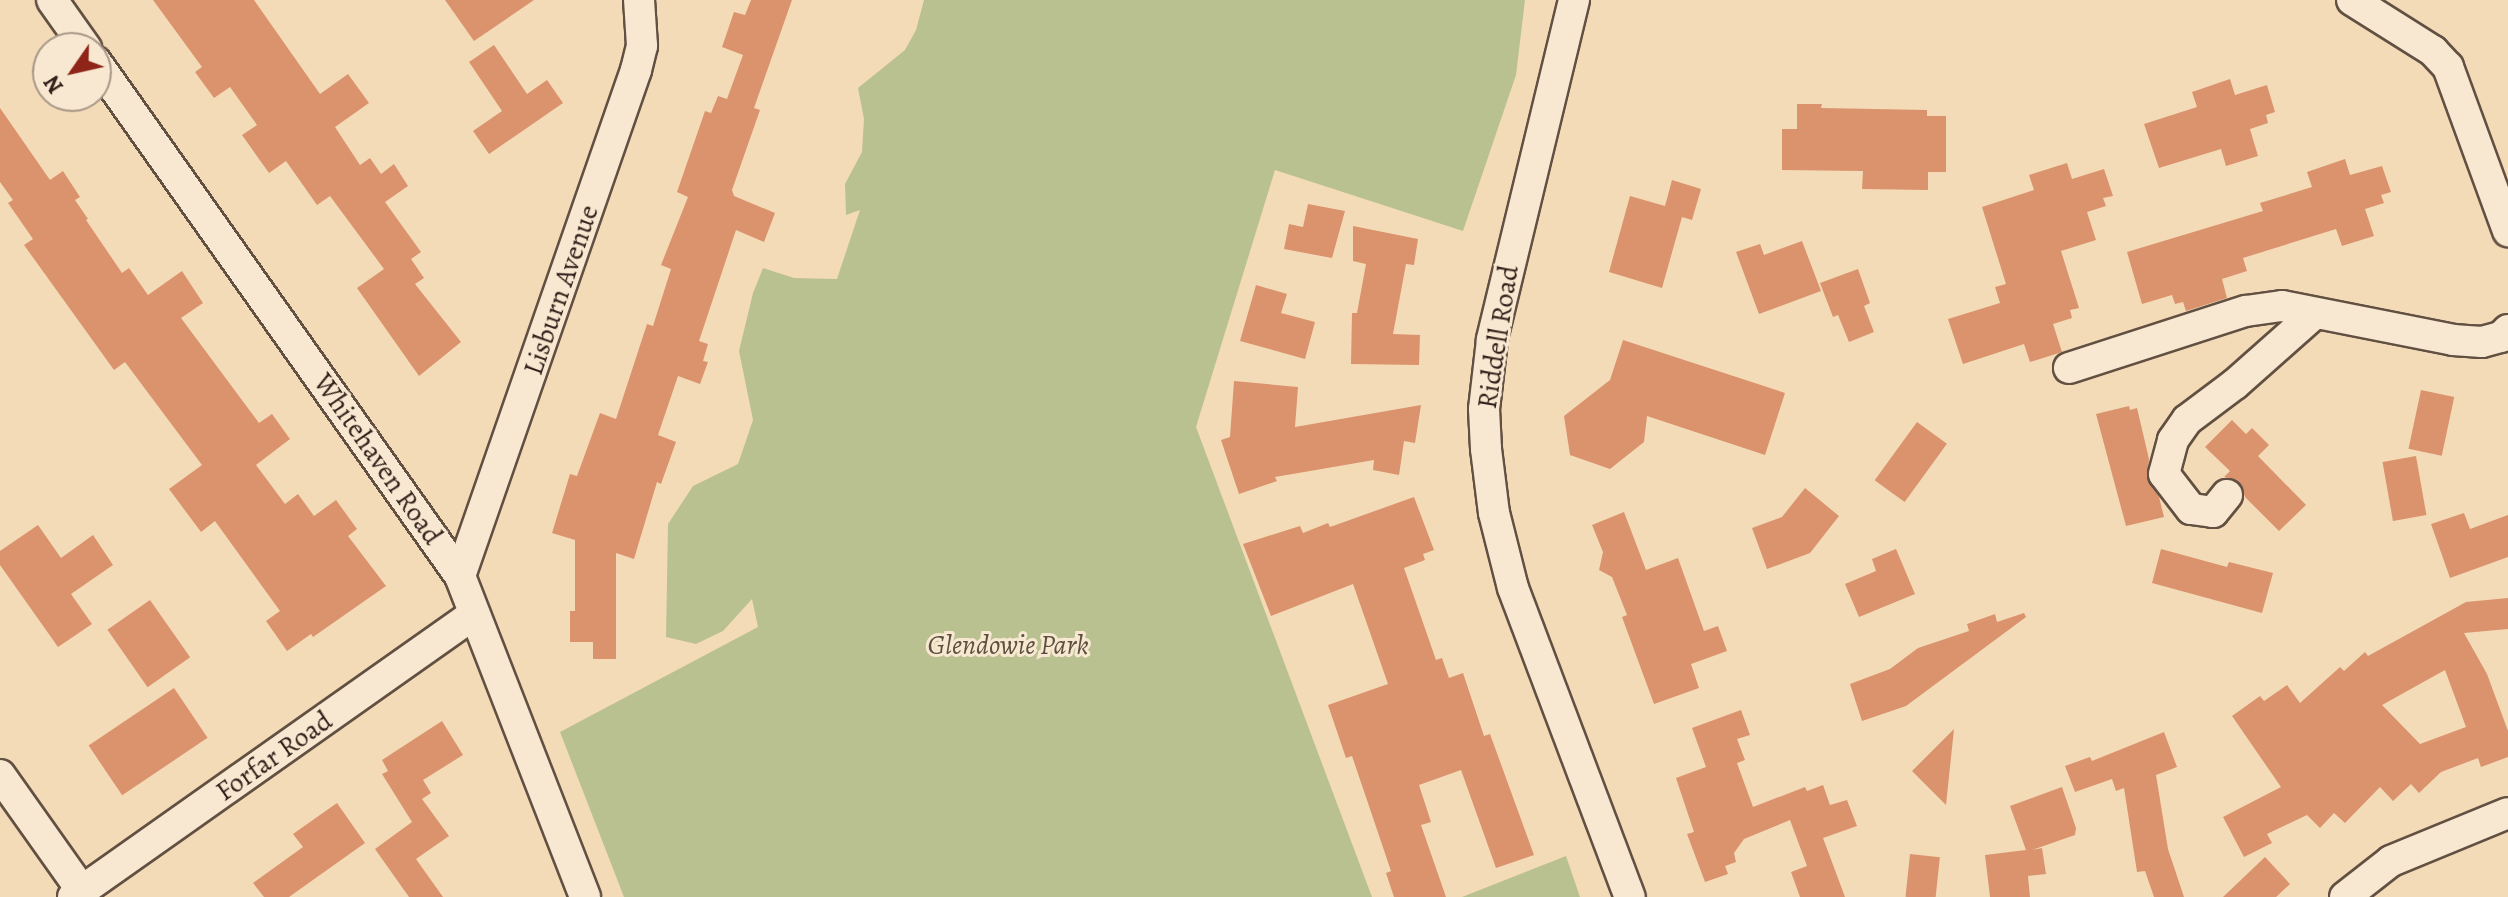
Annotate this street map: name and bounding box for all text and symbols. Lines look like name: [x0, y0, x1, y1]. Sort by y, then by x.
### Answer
north arrow: [32, 32, 112, 112]
text: N: [37, 69, 71, 99]
street label: Lisburn Avenue: [516, 201, 606, 379]
street label: Riddell Road: [1470, 263, 1526, 411]
street label: Whitehaven Road: [306, 367, 450, 551]
park label: Glendowie Park: [927, 628, 1089, 662]
street label: Forfar Road: [209, 704, 339, 808]

